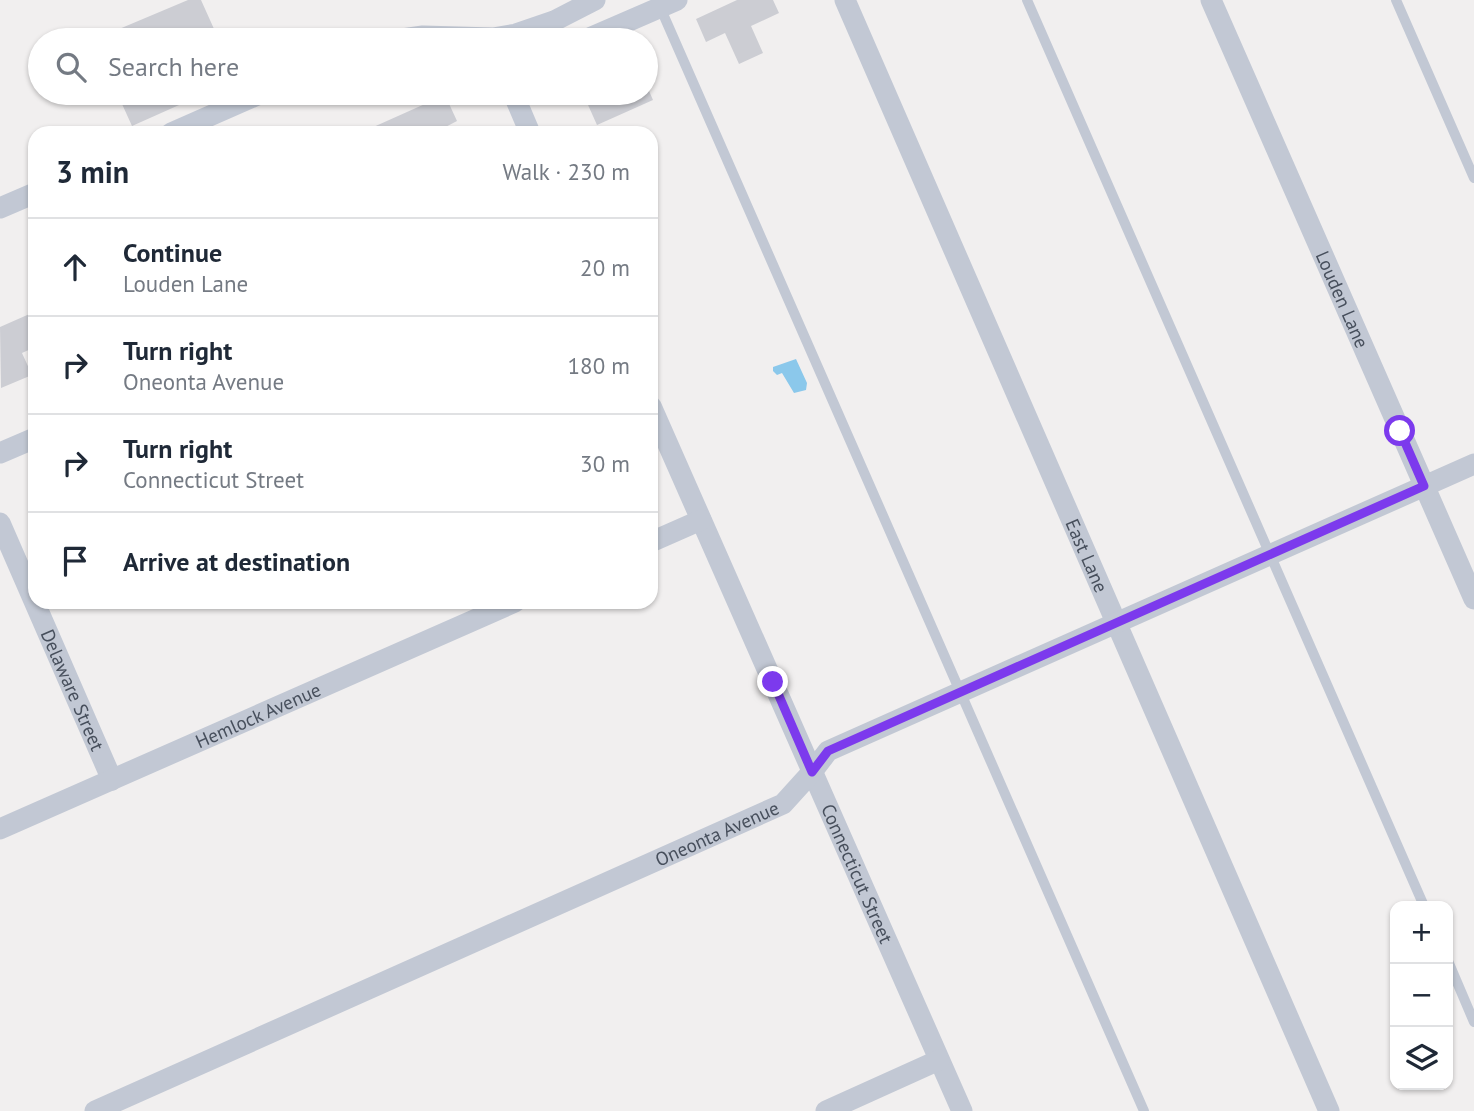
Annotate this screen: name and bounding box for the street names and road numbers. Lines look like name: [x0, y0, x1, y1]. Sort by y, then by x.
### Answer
street label: Louden Lane: [1311, 247, 1374, 352]
street label: East Lane: [1060, 515, 1114, 596]
street label: Delaware Street: [36, 625, 110, 755]
street label: Hemlock Avenue: [192, 677, 324, 753]
street label: Oneonta Avenue: [651, 795, 783, 872]
street label: Connecticut Street: [816, 800, 899, 947]

